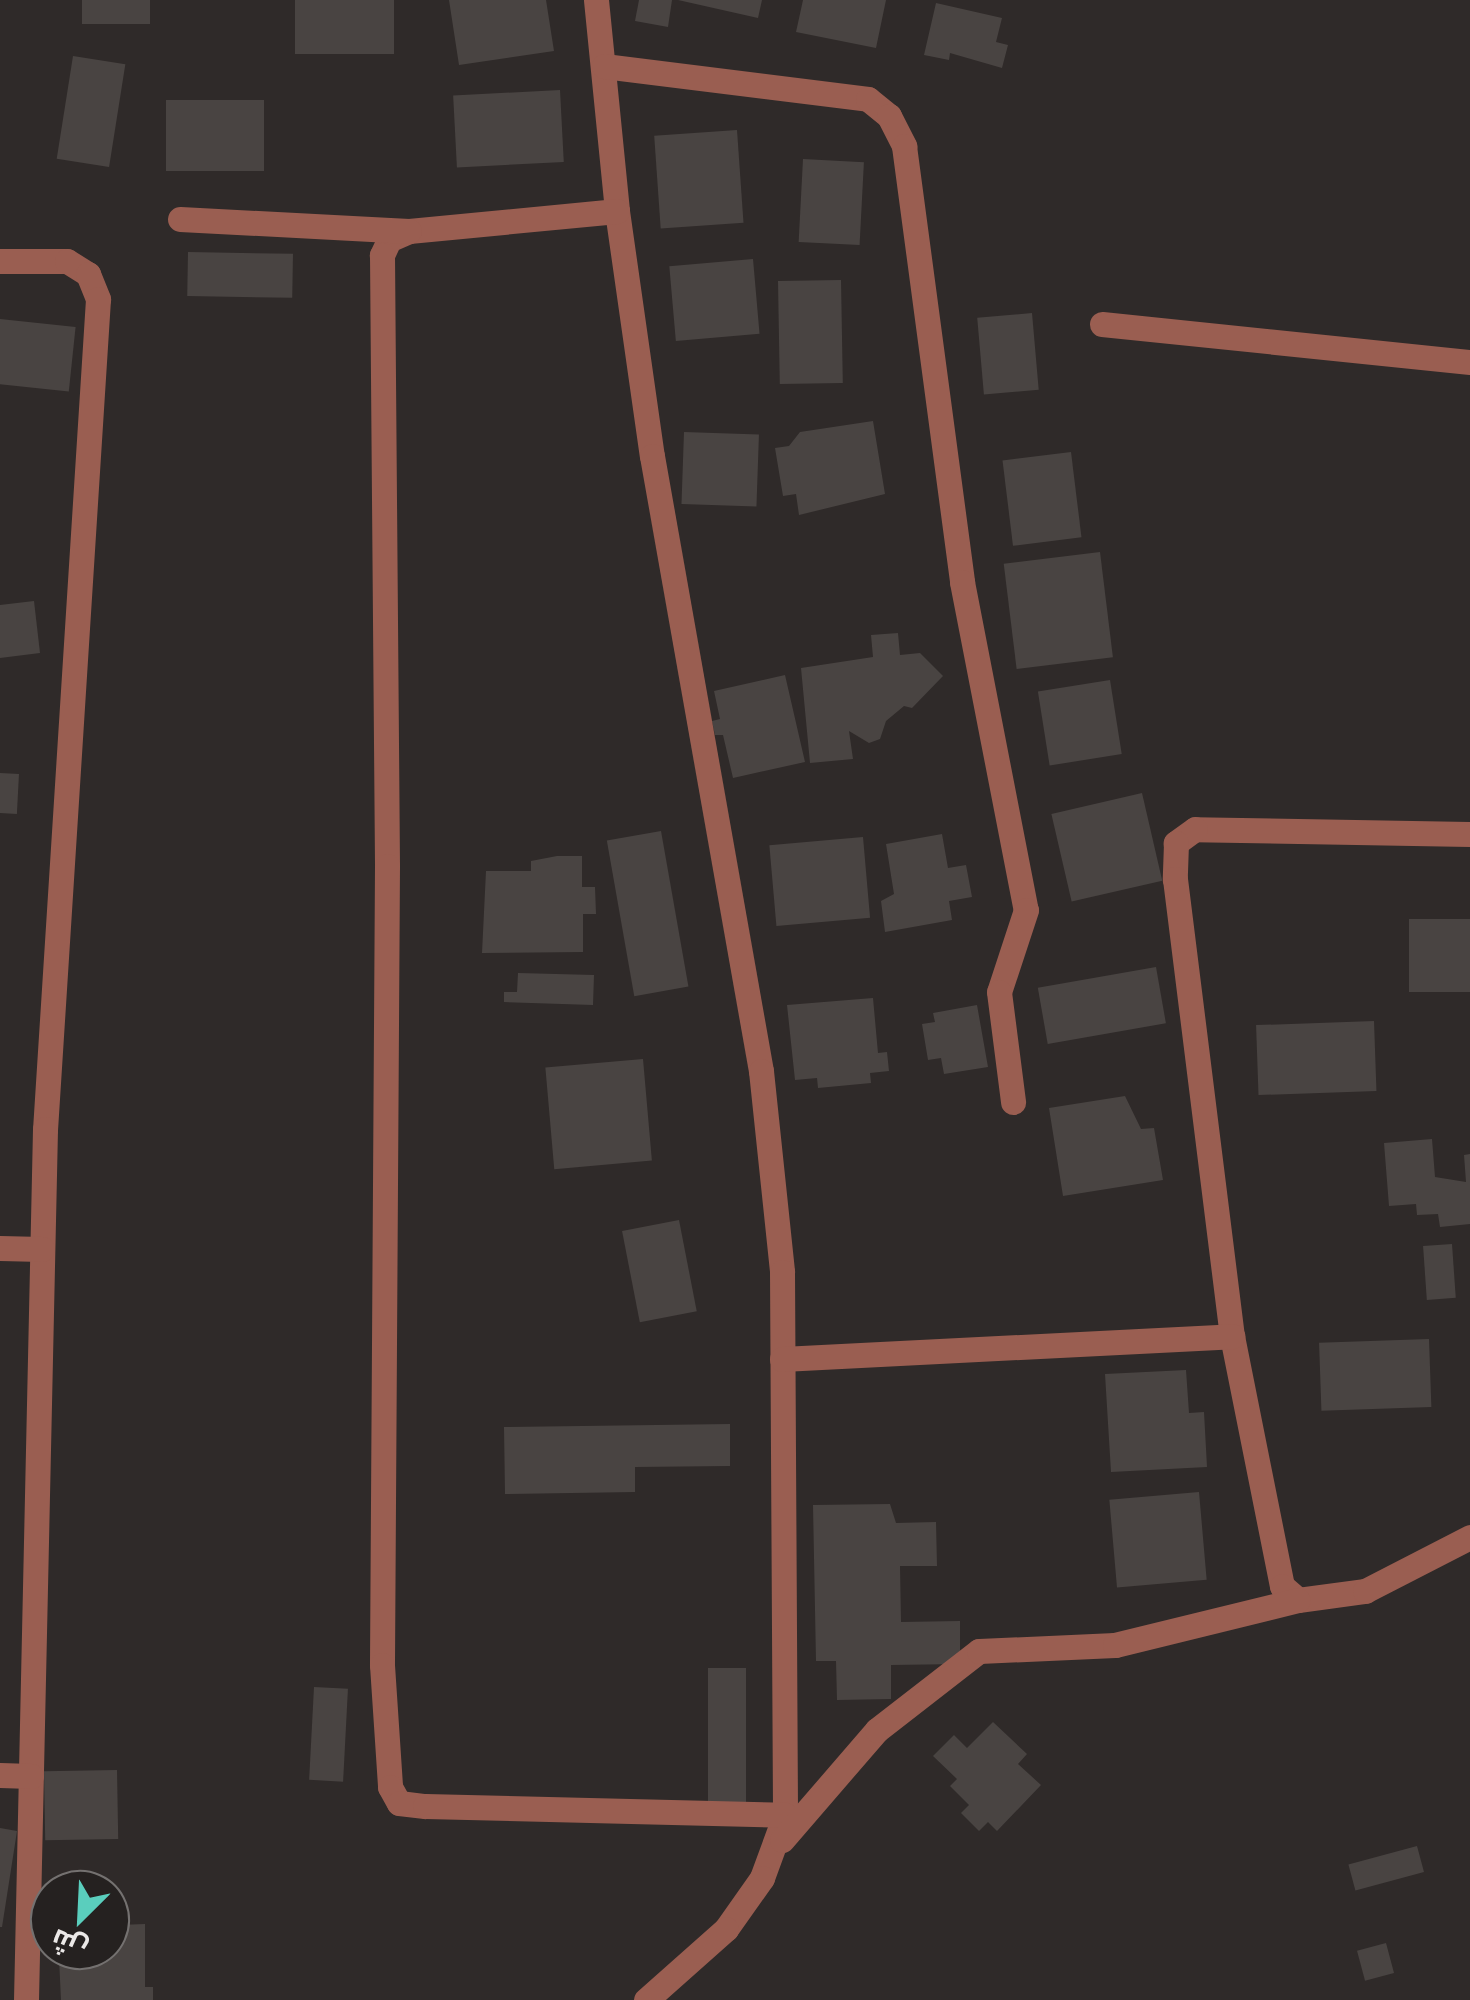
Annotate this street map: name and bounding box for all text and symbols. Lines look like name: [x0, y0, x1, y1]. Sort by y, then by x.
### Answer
north arrow: [30, 1870, 130, 1970]
text: ش: [44, 1921, 93, 1970]

